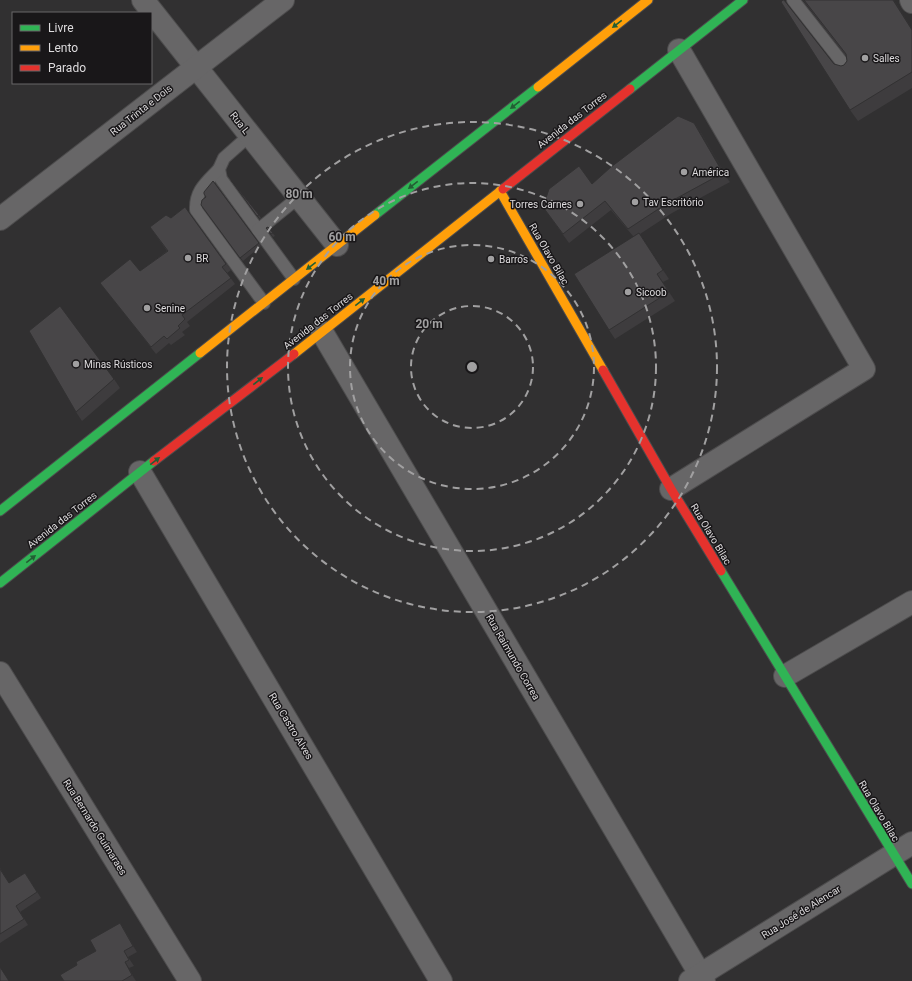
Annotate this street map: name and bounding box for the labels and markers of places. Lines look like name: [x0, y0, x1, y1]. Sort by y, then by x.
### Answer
marker: Salles: [860, 53, 870, 63]
place label: Salles: [873, 53, 900, 64]
marker: América: [679, 167, 689, 177]
place label: América: [692, 167, 729, 178]
marker: Tav Escritório: [630, 197, 640, 207]
place label: Tav Escritório: [643, 197, 704, 208]
place label: Torres Carnes: [510, 199, 572, 210]
marker: Torres Carnes: [575, 199, 585, 209]
marker: BR: [183, 253, 193, 263]
place label: BR: [196, 253, 208, 264]
marker: Barros: [486, 254, 496, 264]
place label: Barros: [499, 254, 528, 265]
marker: Sicoob: [623, 287, 633, 297]
place label: Sicoob: [636, 287, 667, 298]
marker: Senine: [142, 303, 152, 313]
place label: Senine: [155, 303, 185, 314]
marker: Minas Rústicos: [71, 359, 81, 369]
place label: Minas Rústicos: [84, 359, 152, 370]
centre of rings: [465, 360, 479, 374]

